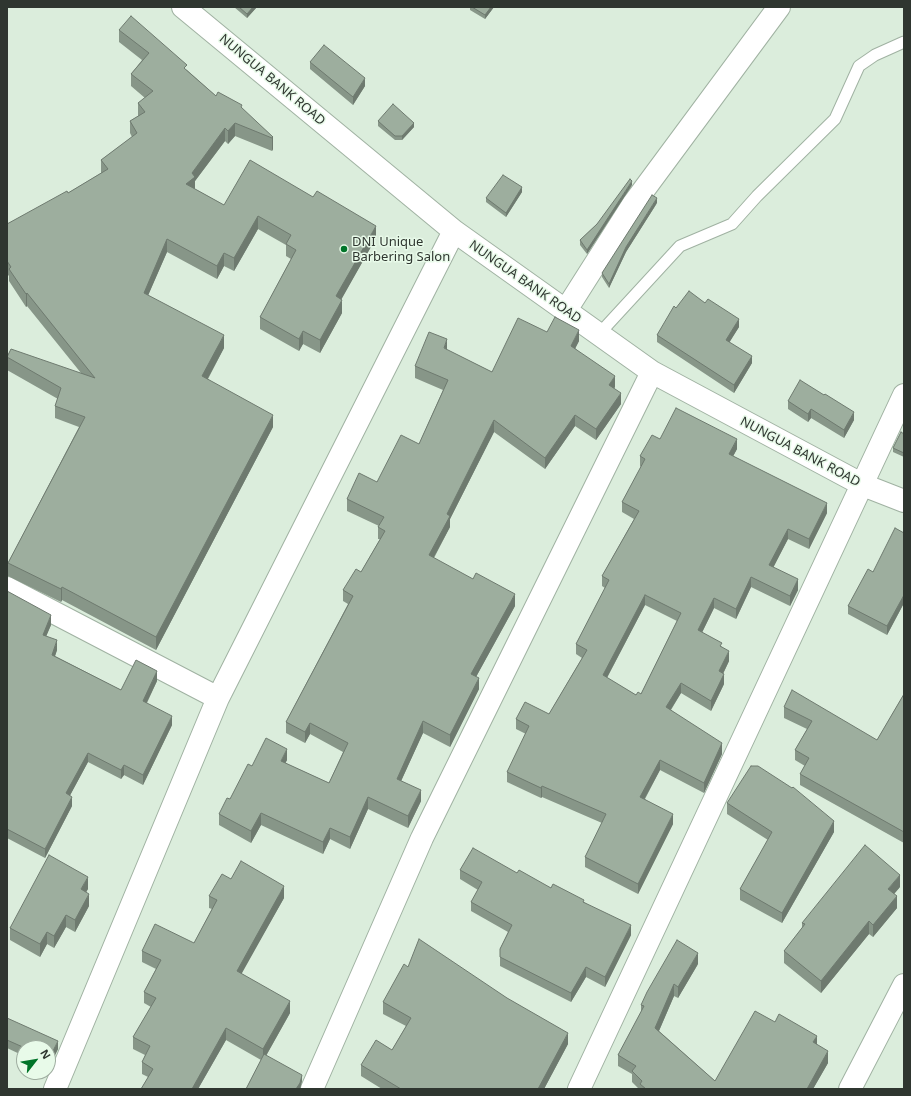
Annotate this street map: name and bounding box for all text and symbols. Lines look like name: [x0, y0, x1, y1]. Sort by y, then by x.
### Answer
street label: NUNGUA BANK ROAD: [216, 31, 328, 129]
place label: DNI Unique Barbering Salon: [352, 234, 450, 265]
street label: NUNGUA BANK ROAD: [466, 237, 584, 327]
marker: DNI Unique Barbering Salon: [339, 244, 349, 254]
street label: NUNGUA BANK ROAD: [737, 414, 863, 490]
north arrow: [16, 1040, 56, 1080]
text: N: [37, 1046, 55, 1062]

